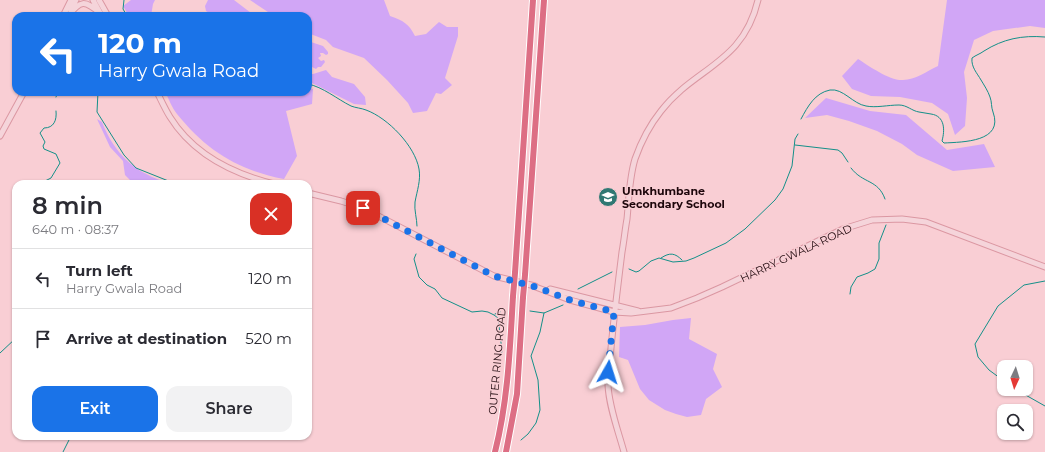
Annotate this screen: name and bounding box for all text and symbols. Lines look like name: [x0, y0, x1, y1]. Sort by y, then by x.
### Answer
text: 120 m: [98, 26, 182, 60]
icon: left: [32, 28, 84, 80]
text: Harry Gwala Road: [98, 60, 259, 82]
place label: Umkhumbane Secondary School: [622, 184, 725, 211]
school or university icon: Umkhumbane Secondary School: [597, 186, 619, 208]
text: 8 min: [32, 191, 103, 220]
pin: [346, 191, 380, 225]
button: close: [250, 193, 292, 235]
icon: arrive: [352, 197, 374, 219]
text: 640 m · 08:37: [32, 221, 119, 237]
street label: HARRY GWALA ROAD: [738, 221, 854, 285]
text: Turn left: [66, 261, 133, 280]
icon: left: [32, 268, 54, 290]
text: 120 m: [248, 269, 292, 288]
text: Harry Gwala Road: [66, 280, 182, 296]
street label: OUTER RING ROAD: [485, 307, 509, 415]
icon: arrive: [32, 328, 54, 350]
text: Arrive at destination: [66, 329, 227, 348]
text: 520 m: [245, 329, 292, 348]
position arrow: [587, 351, 629, 393]
north arrow: [997, 360, 1033, 396]
map controls: [997, 360, 1033, 440]
button: Exit: [32, 386, 158, 432]
button: Share: [166, 386, 292, 432]
button: search: [997, 404, 1033, 440]

